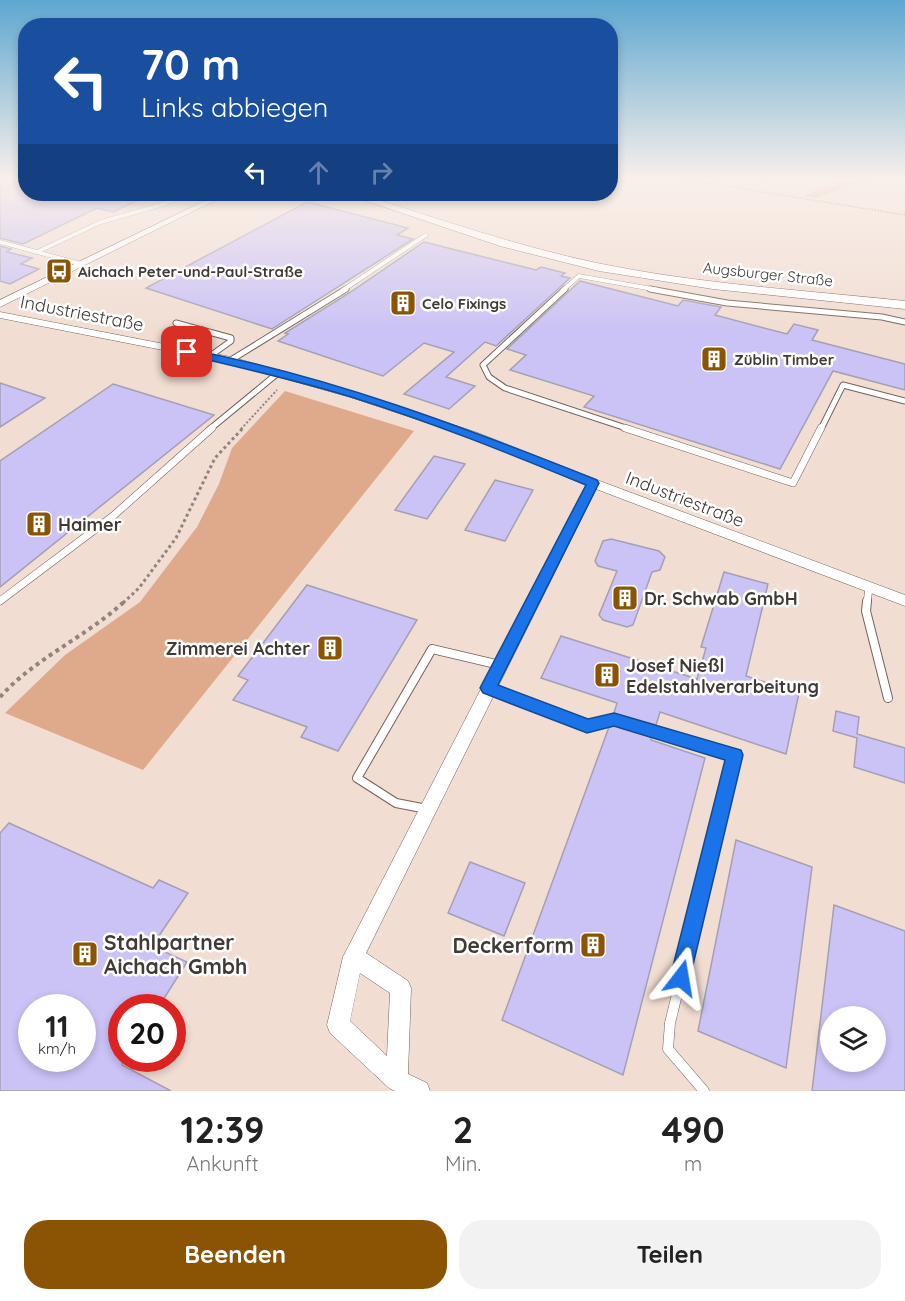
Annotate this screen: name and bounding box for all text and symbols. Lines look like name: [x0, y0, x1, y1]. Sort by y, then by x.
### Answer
text: 70 m: [141, 38, 240, 91]
icon: left: [42, 42, 120, 120]
text: Links abbiegen: [141, 90, 328, 124]
icon: left: [239, 156, 272, 189]
icon: ahead: [302, 156, 335, 189]
icon: right: [365, 156, 398, 189]
bus stop icon: Aichach Peter-und-Paul-Straße: [44, 256, 74, 286]
street label: Augsburger Straße: [702, 258, 834, 290]
place label: Aichach Peter-und-Paul-Straße: [78, 262, 303, 281]
building icon: Celo Fixings: [388, 288, 418, 318]
street label: Industriestraße: [18, 290, 146, 336]
place label: Celo Fixings: [422, 294, 506, 313]
pin: [161, 326, 212, 377]
icon: arrive: [170, 335, 203, 368]
building icon: Züblin Timber: [699, 344, 729, 374]
place label: Züblin Timber: [734, 350, 835, 369]
street label: Industriestraße: [622, 466, 748, 532]
building icon: Haimer: [24, 509, 54, 539]
place label: Haimer: [58, 513, 122, 536]
building icon: Dr. Schwab GmbH: [610, 583, 640, 613]
place label: Dr. Schwab GmbH: [644, 587, 798, 610]
building icon: Zimmerei Achter: [315, 633, 345, 663]
place label: Zimmerei Achter: [166, 637, 310, 660]
place label: Josef Nießl Edelstahlverarbeitung: [626, 654, 819, 698]
building icon: Josef Nießl Edelstahlverarbeitung: [592, 660, 622, 690]
place label: Stahlpartner Aichach Gmbh: [104, 929, 247, 979]
building icon: Deckerform: [578, 930, 608, 960]
place label: Deckerform: [452, 932, 574, 958]
building icon: Stahlpartner Aichach Gmbh: [70, 939, 100, 969]
position arrow: [649, 946, 713, 1010]
speed limit sign: 20: [108, 994, 186, 1072]
map controls: [820, 1006, 886, 1072]
button: layers: [820, 1006, 886, 1072]
text: 11: [45, 1007, 69, 1045]
text: km/h: [38, 1039, 76, 1058]
text: 12:39: [180, 1107, 265, 1152]
text: 2: [453, 1107, 473, 1152]
text: 490: [662, 1107, 725, 1152]
text: Ankunft: [186, 1151, 259, 1176]
text: Min.: [445, 1151, 481, 1176]
text: m: [684, 1151, 702, 1176]
button: Beenden: [24, 1220, 447, 1289]
button: Teilen: [459, 1220, 881, 1289]

